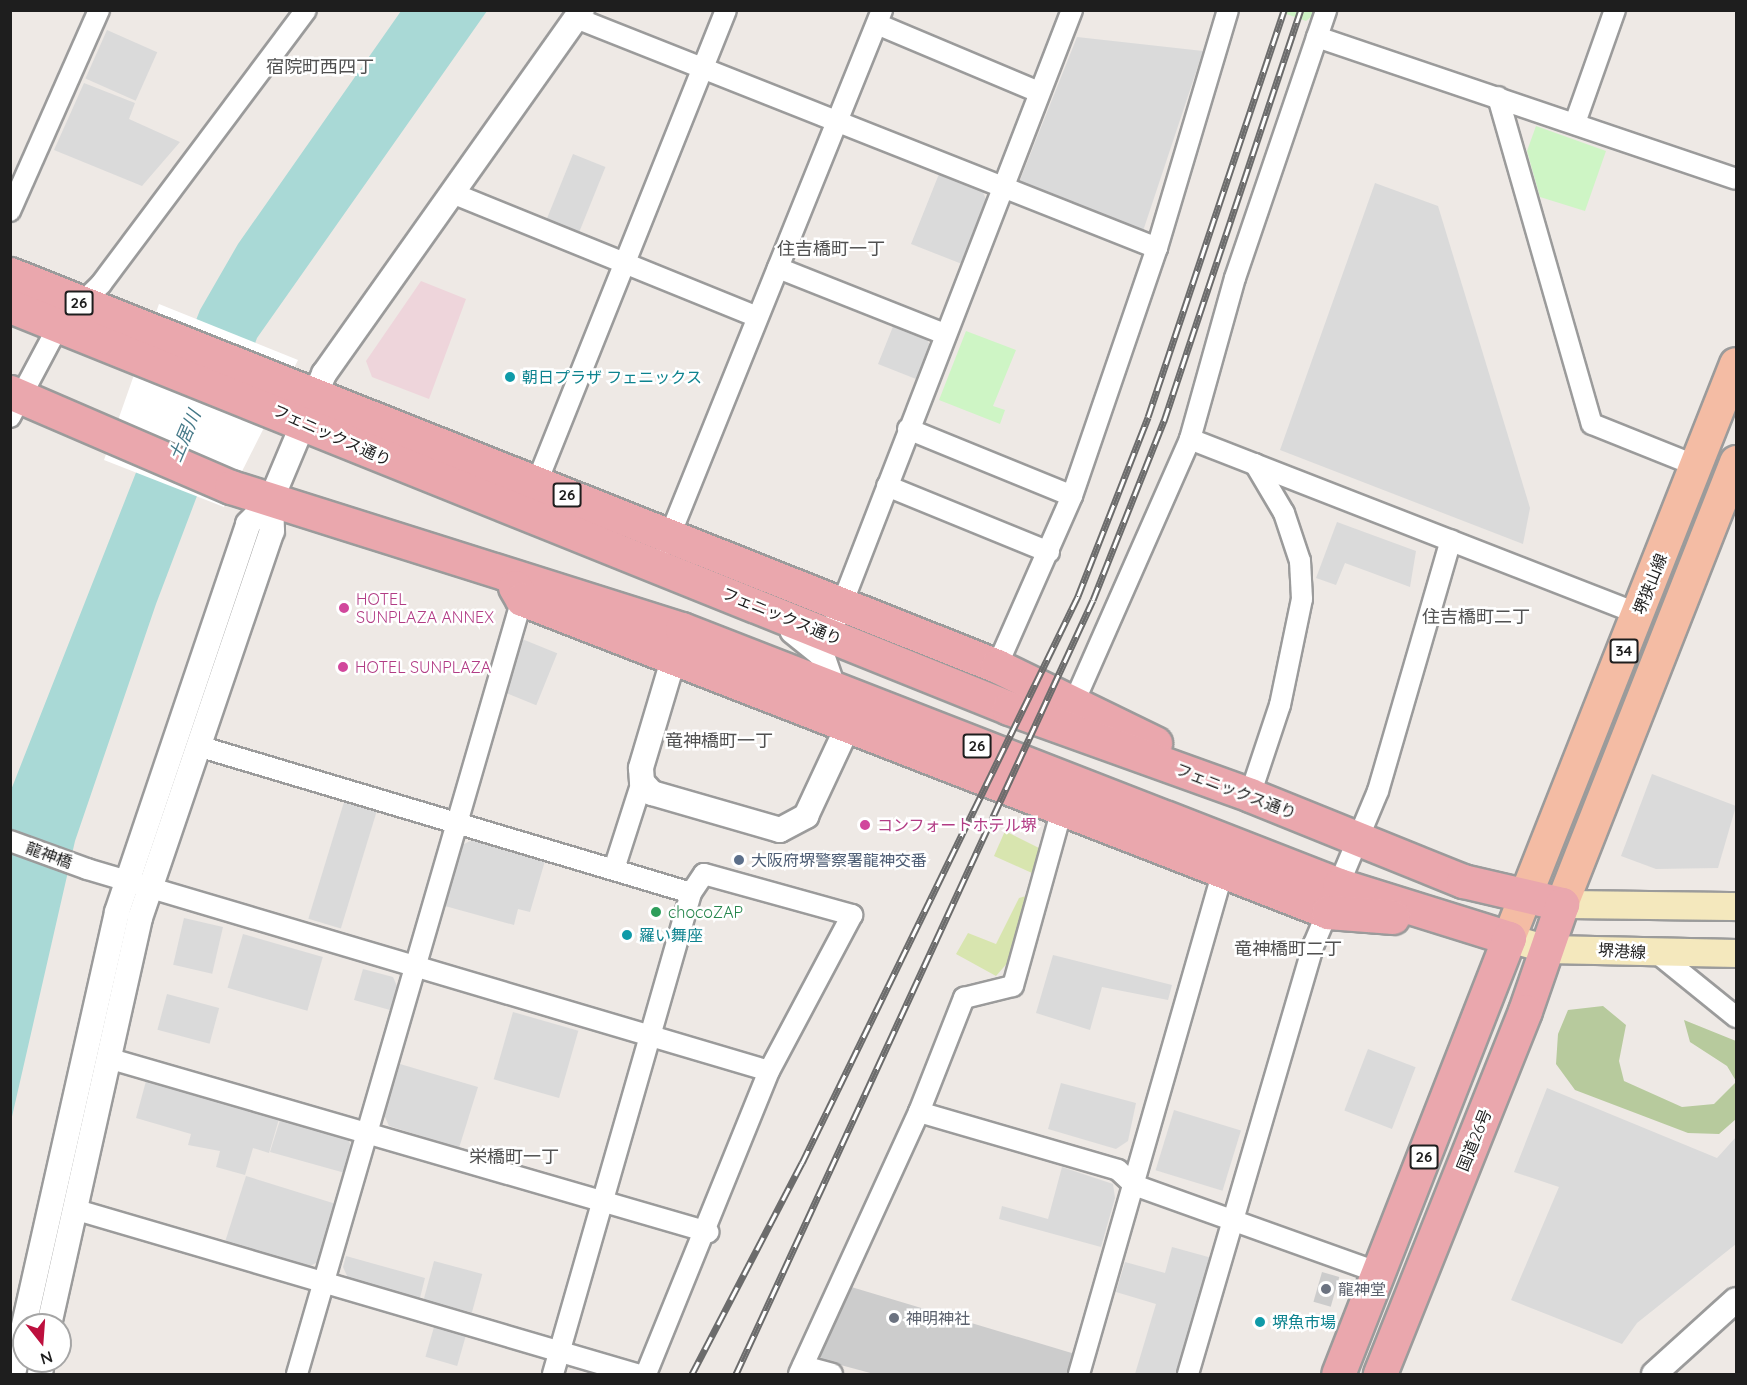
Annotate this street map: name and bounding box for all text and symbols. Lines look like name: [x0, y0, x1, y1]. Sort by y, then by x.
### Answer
district label: 宿院町西四丁: [266, 56, 374, 78]
district label: 住吉橋町一丁: [777, 238, 885, 260]
road number: 26: [64, 291, 94, 315]
place label: 朝日プラザ フェニックス: [522, 367, 702, 387]
marker: 朝日プラザ フェニックス: [503, 370, 517, 384]
street label: フェニックス通り: [270, 400, 394, 470]
water label: 土居川: [165, 407, 205, 465]
road number: 26: [552, 483, 582, 507]
street label: 堺狭山線: [1629, 551, 1671, 617]
street label: フェニックス通り: [719, 583, 845, 649]
place label: HOTEL SUNPLAZA ANNEX: [356, 589, 494, 627]
marker: HOTEL SUNPLAZA ANNEX: [337, 601, 351, 615]
district label: 住吉橋町二丁: [1422, 606, 1530, 628]
road number: 34: [1609, 639, 1639, 663]
place label: HOTEL SUNPLAZA: [355, 657, 491, 677]
marker: HOTEL SUNPLAZA: [336, 660, 350, 674]
district label: 竜神橋町一丁: [665, 730, 773, 752]
road number: 26: [962, 734, 992, 758]
street label: フェニックス通り: [1173, 759, 1299, 823]
place label: コンフォートホテル堺: [877, 815, 1037, 835]
marker: コンフォートホテル堺: [858, 818, 872, 832]
street label: 龍神橋: [23, 838, 75, 872]
place label: 大阪府堺警察署龍神交番: [751, 850, 927, 870]
marker: 大阪府堺警察署龍神交番: [732, 853, 746, 867]
place label: chocoZAP: [668, 902, 743, 922]
marker: chocoZAP: [649, 905, 663, 919]
place label: 羅い舞座: [639, 925, 703, 945]
marker: 羅い舞座: [620, 928, 634, 942]
district label: 竜神橋町二丁: [1234, 938, 1342, 960]
street label: 堺港線: [1598, 940, 1646, 962]
street label: 国道26号: [1453, 1106, 1495, 1174]
road number: 26: [1409, 1145, 1439, 1169]
district label: 栄橋町一丁: [469, 1146, 559, 1168]
place label: 龍神堂: [1338, 1279, 1386, 1299]
marker: 龍神堂: [1319, 1282, 1333, 1296]
place label: 神明神社: [906, 1308, 970, 1328]
marker: 神明神社: [887, 1311, 901, 1325]
place label: 堺魚市場: [1272, 1312, 1336, 1332]
north arrow: [12, 1313, 72, 1373]
marker: 堺魚市場: [1253, 1315, 1267, 1329]
text: N: [38, 1347, 55, 1370]

